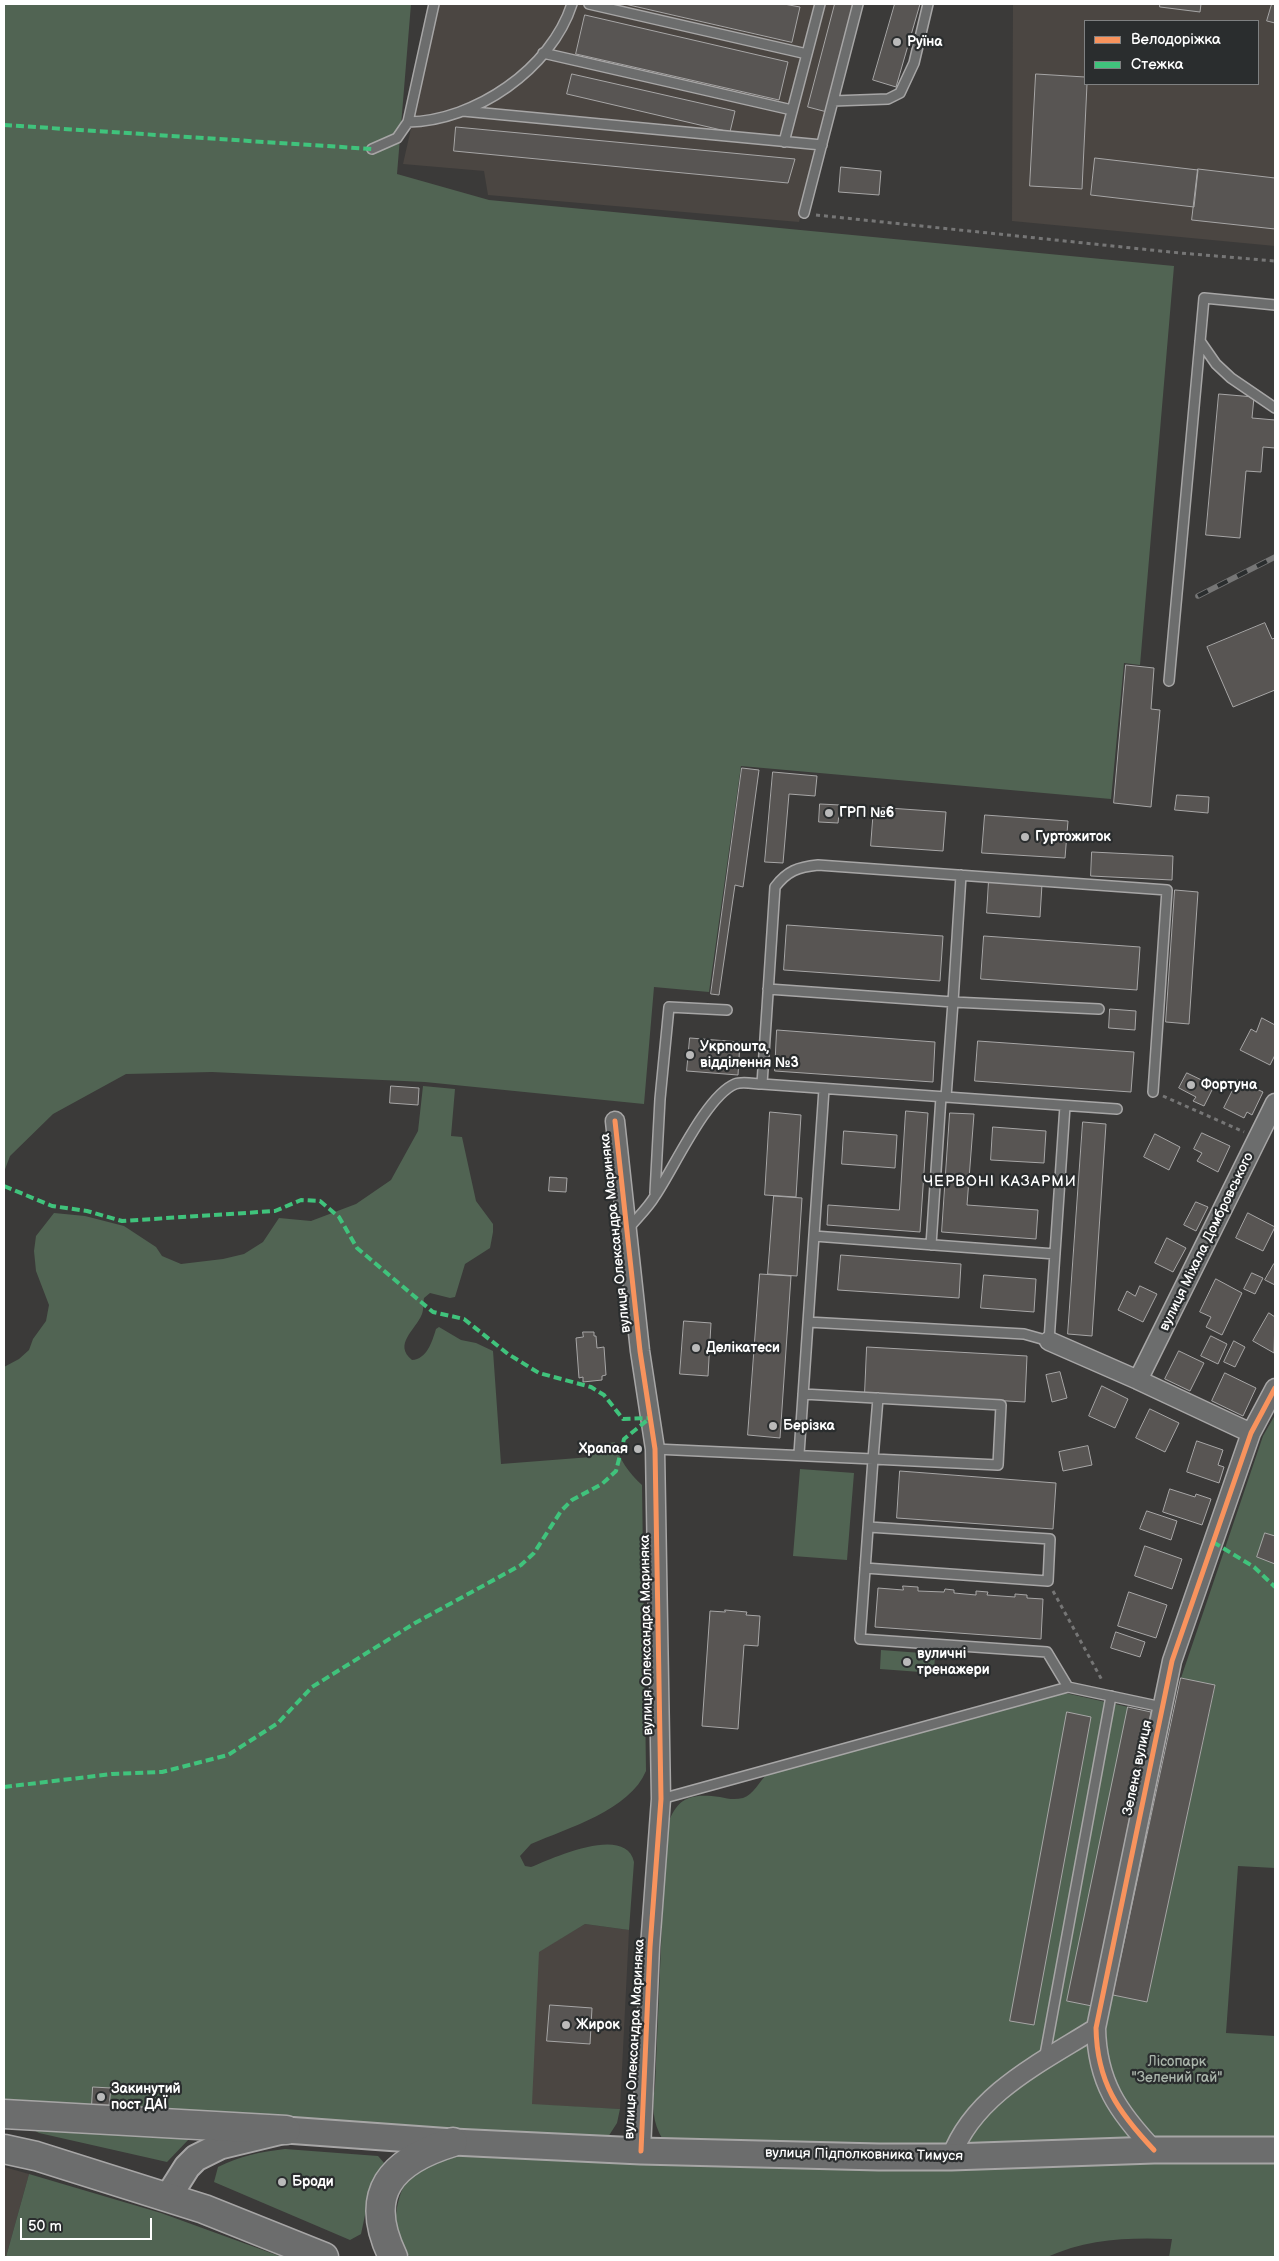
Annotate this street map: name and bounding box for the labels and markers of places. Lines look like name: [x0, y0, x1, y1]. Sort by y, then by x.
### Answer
place label: Руїна: [907, 34, 942, 50]
marker: Руїна: [891, 36, 903, 48]
place label: ГРП №6: [839, 805, 894, 821]
marker: ГРП №6: [823, 807, 835, 819]
place label: Гуртожиток: [1035, 829, 1111, 845]
marker: Гуртожиток: [1019, 831, 1031, 843]
place label: Укрпошта, відділення №3: [700, 1039, 799, 1072]
marker: Укрпошта, відділення №3: [684, 1049, 696, 1061]
place label: Фортуна: [1201, 1077, 1257, 1093]
marker: Фортуна: [1185, 1079, 1197, 1091]
place label: Делікатеси: [706, 1340, 780, 1356]
marker: Делікатеси: [690, 1342, 702, 1354]
place label: Берізка: [783, 1418, 835, 1434]
marker: Берізка: [767, 1420, 779, 1432]
place label: Храпая: [579, 1441, 628, 1457]
marker: Храпая: [632, 1443, 644, 1455]
place label: вуличні тренажери: [917, 1646, 990, 1678]
marker: вуличні тренажери: [901, 1656, 913, 1668]
place label: Жирок: [576, 2017, 620, 2033]
marker: Жирок: [560, 2019, 572, 2031]
place label: Закинутий пост ДАЇ: [111, 2081, 181, 2114]
marker: Закинутий пост ДАЇ: [95, 2091, 107, 2103]
place label: Броди: [292, 2174, 334, 2190]
marker: Броди: [276, 2176, 288, 2188]

